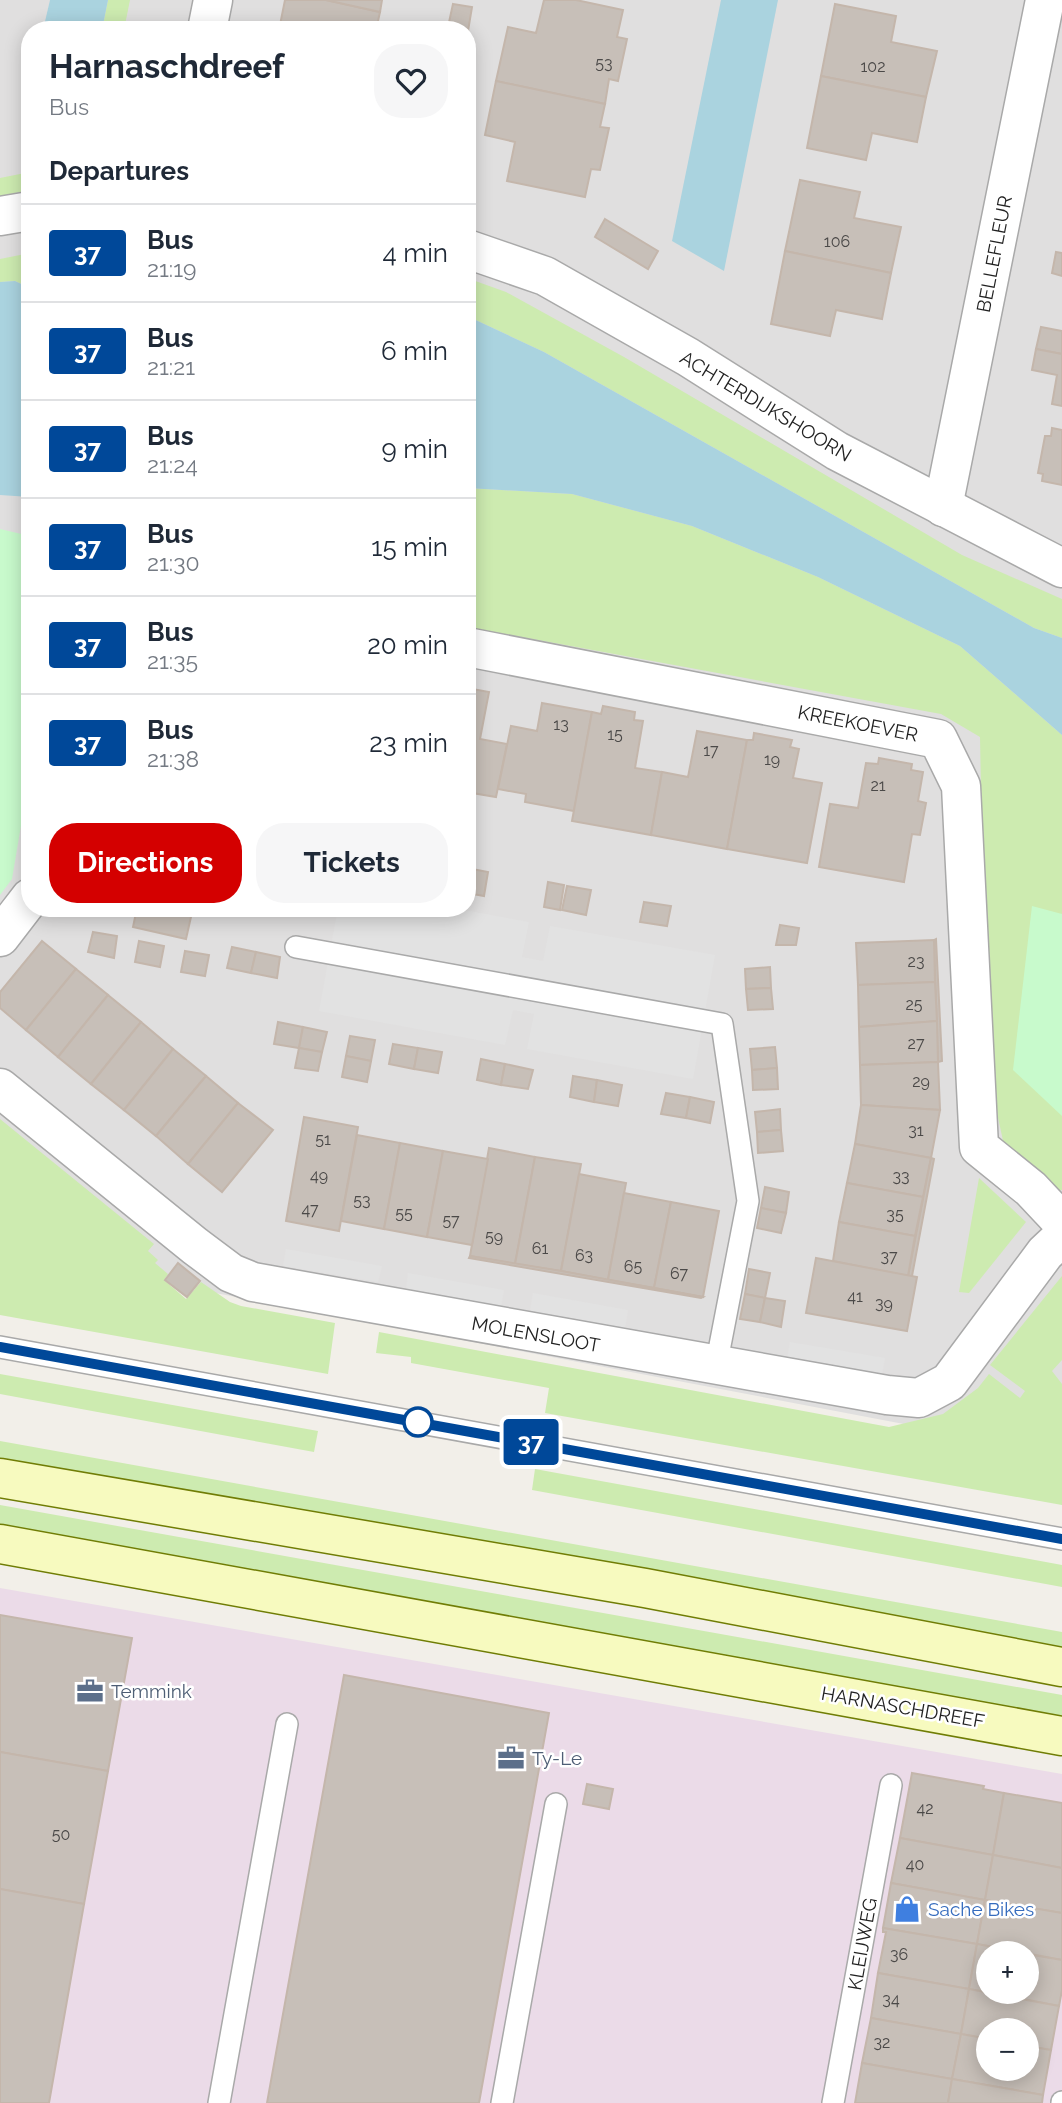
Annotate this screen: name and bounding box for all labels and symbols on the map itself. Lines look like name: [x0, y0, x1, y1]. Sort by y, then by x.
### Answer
house number: 53: [595, 54, 613, 73]
house number: 102: [861, 57, 885, 76]
street label: BELLEFLEUR: [972, 194, 1016, 314]
house number: 106: [824, 232, 850, 251]
street label: ACHTERDIJKSHOORN: [676, 346, 856, 466]
street label: KREEKOEVER: [796, 701, 920, 745]
house number: 13: [553, 715, 569, 734]
house number: 15: [607, 725, 623, 744]
house number: 17: [703, 741, 719, 760]
house number: 19: [764, 750, 780, 769]
house number: 21: [870, 776, 886, 795]
house number: 23: [908, 952, 924, 971]
house number: 25: [905, 995, 923, 1014]
house number: 27: [908, 1034, 925, 1053]
house number: 29: [912, 1072, 930, 1091]
house number: 31: [908, 1121, 924, 1140]
house number: 51: [315, 1130, 331, 1149]
house number: 49: [310, 1166, 328, 1185]
house number: 33: [892, 1167, 910, 1186]
house number: 53: [353, 1191, 371, 1210]
house number: 47: [301, 1200, 319, 1219]
house number: 55: [395, 1204, 413, 1223]
house number: 35: [886, 1205, 904, 1224]
house number: 57: [442, 1211, 460, 1230]
house number: 59: [485, 1227, 503, 1246]
house number: 61: [532, 1239, 548, 1258]
house number: 63: [575, 1246, 593, 1265]
house number: 37: [880, 1247, 898, 1266]
house number: 65: [624, 1257, 642, 1276]
house number: 67: [670, 1264, 689, 1283]
house number: 41: [847, 1287, 863, 1306]
house number: 39: [875, 1294, 893, 1313]
street label: MOLENSLOOT: [470, 1312, 602, 1356]
unlabelled marker: [403, 1407, 433, 1437]
line badge: 37: [500, 1419, 562, 1465]
office icon: Temmink: [75, 1676, 105, 1706]
place label: Temmink: [111, 1680, 192, 1702]
street label: HARNASCHDREEF: [820, 1682, 986, 1732]
office icon: Ty-Le: [496, 1743, 526, 1773]
place label: Ty-Le: [532, 1747, 582, 1769]
house number: 42: [916, 1799, 934, 1818]
house number: 50: [52, 1825, 70, 1844]
house number: 40: [906, 1855, 924, 1874]
shop icon: Sache Bikes: [892, 1894, 922, 1924]
street label: KLEIJWEG: [843, 1896, 881, 1992]
place label: Sache Bikes: [928, 1898, 1034, 1920]
house number: 36: [890, 1945, 908, 1964]
house number: 34: [882, 1990, 900, 2009]
house number: 32: [874, 2033, 890, 2052]

